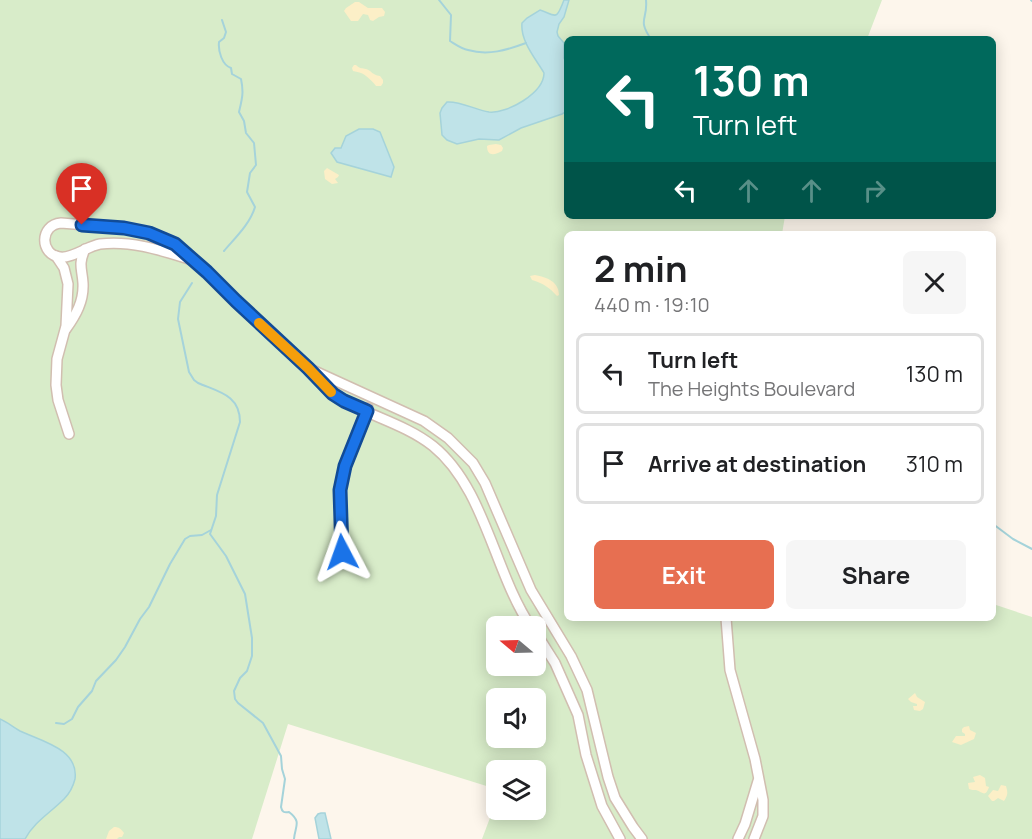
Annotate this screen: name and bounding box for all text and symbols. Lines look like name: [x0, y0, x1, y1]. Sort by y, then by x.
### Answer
text: 130 m: [693, 51, 810, 109]
icon: left: [594, 60, 672, 138]
text: Turn left: [693, 106, 797, 143]
pin: [56, 163, 107, 225]
icon: arrive: [65, 172, 98, 205]
icon: left: [669, 174, 702, 207]
icon: ahead: [732, 174, 765, 207]
icon: ahead: [795, 174, 828, 207]
icon: right: [858, 174, 891, 207]
text: 2 min: [594, 244, 688, 293]
button: close: [903, 251, 966, 314]
text: 440 m · 19:10: [594, 291, 710, 318]
text: Turn left: [648, 345, 738, 375]
icon: left: [597, 357, 630, 390]
text: 130 m: [906, 359, 963, 389]
text: The Heights Boulevard: [648, 375, 855, 402]
icon: arrive: [597, 447, 630, 480]
text: Arrive at destination: [648, 449, 866, 479]
text: 310 m: [906, 449, 963, 479]
position arrow: [310, 520, 374, 584]
button: Exit: [594, 540, 774, 609]
button: Share: [786, 540, 966, 609]
north arrow: [486, 616, 546, 676]
map controls: [486, 616, 546, 820]
button: sound: [486, 688, 546, 748]
button: layers: [486, 760, 546, 820]

